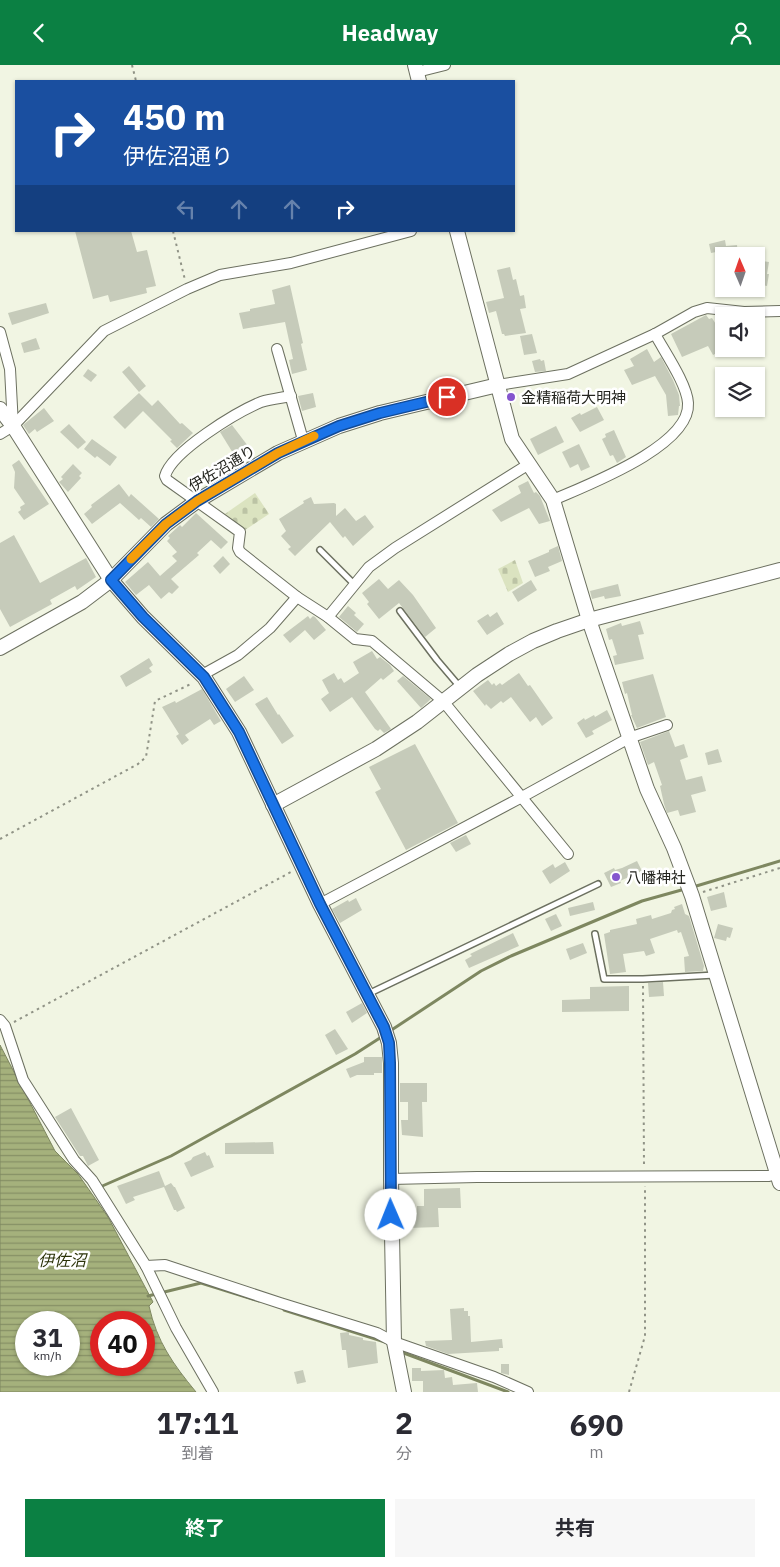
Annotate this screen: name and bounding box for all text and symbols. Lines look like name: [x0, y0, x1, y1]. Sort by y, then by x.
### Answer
text: Headway: [342, 18, 438, 47]
icon: back: [25, 19, 53, 47]
icon: person: [727, 19, 755, 47]
text: 450 m: [123, 94, 226, 140]
icon: right: [40, 100, 105, 165]
text: 伊佐沼通り: [123, 141, 233, 170]
icon: left: [172, 195, 200, 223]
icon: ahead: [225, 195, 253, 223]
icon: ahead: [278, 195, 306, 223]
icon: right: [331, 195, 359, 223]
north arrow: [715, 247, 765, 297]
map controls: [715, 247, 765, 417]
button: sound: [715, 307, 765, 357]
button: layers: [715, 367, 765, 417]
pin: [426, 376, 468, 418]
icon: arrive: [433, 383, 461, 411]
place label: 金精稲荷大明神: [521, 388, 626, 407]
marker: 金精稲荷大明神: [505, 391, 517, 403]
street label: 伊佐沼通り: [185, 441, 259, 495]
place label: 八幡神社: [626, 868, 686, 887]
marker: 八幡神社: [610, 871, 622, 883]
position arrow: [364, 1188, 416, 1240]
water label: 伊佐沼: [38, 1250, 88, 1270]
speed limit sign: 40: [90, 1311, 155, 1376]
text: 31: [32, 1321, 63, 1354]
text: km/h: [33, 1348, 62, 1363]
text: 17:11: [157, 1403, 238, 1442]
text: 2: [395, 1403, 413, 1442]
text: 690: [569, 1405, 623, 1444]
text: m: [589, 1442, 603, 1462]
text: 到着: [181, 1443, 213, 1463]
text: 分: [396, 1443, 412, 1463]
button: 終了: [25, 1499, 385, 1557]
button: 共有: [395, 1499, 755, 1557]

